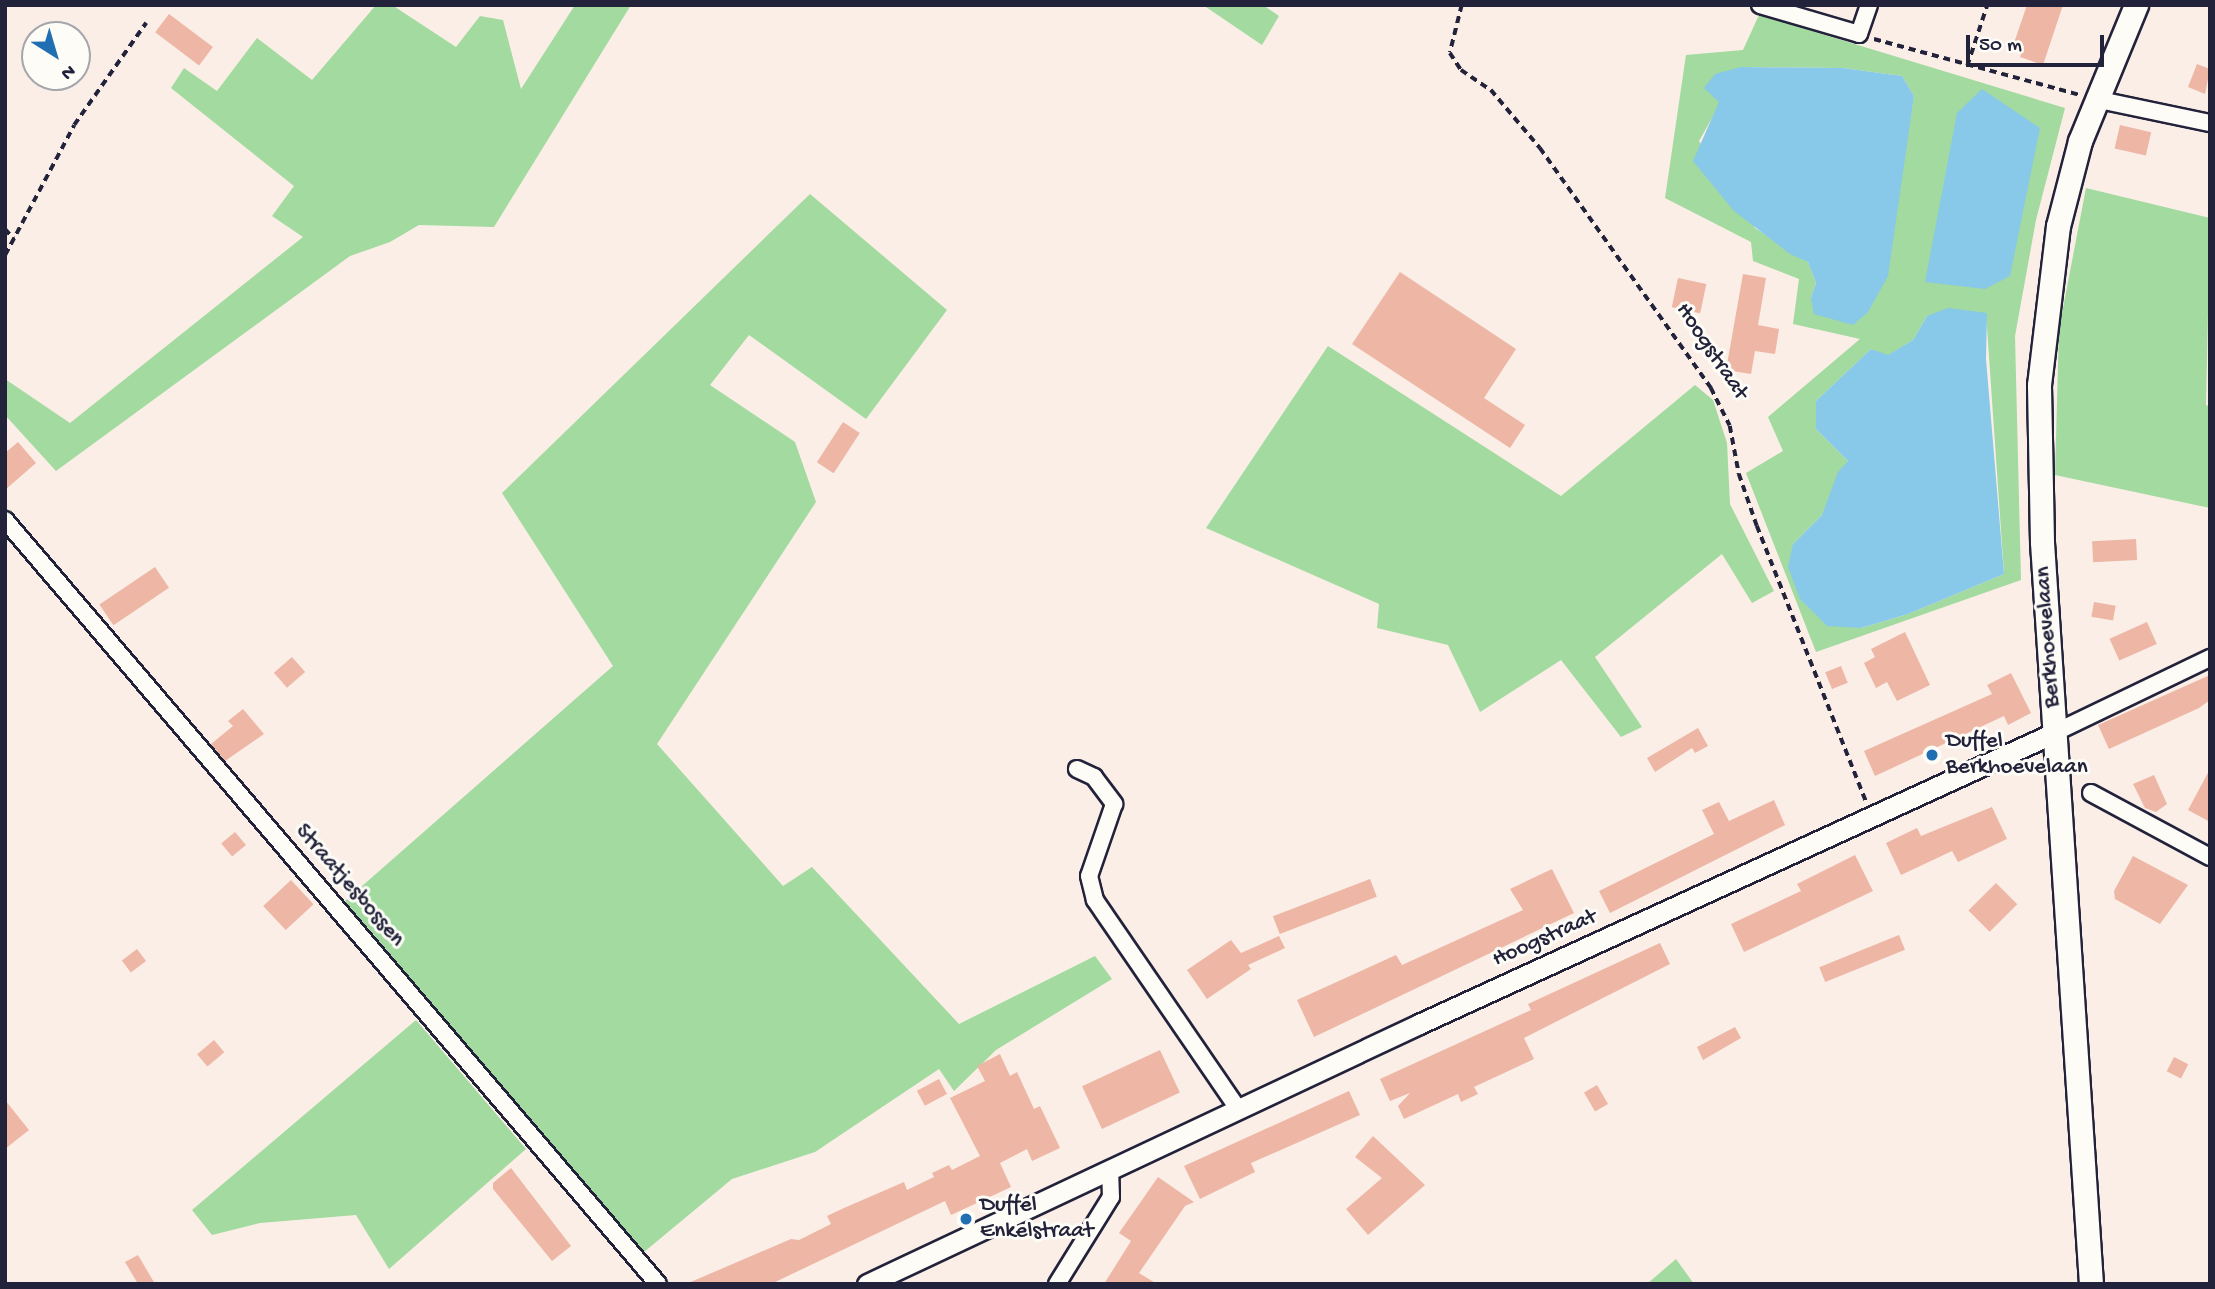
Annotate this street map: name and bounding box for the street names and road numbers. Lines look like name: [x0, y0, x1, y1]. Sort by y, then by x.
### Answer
street label: Hoogstraat: [1669, 298, 1753, 406]
street label: Berkhoevelaan: [2030, 565, 2068, 709]
street label: Straatjesbossen: [288, 819, 410, 953]
street label: Hoogstraat: [1489, 904, 1601, 974]

